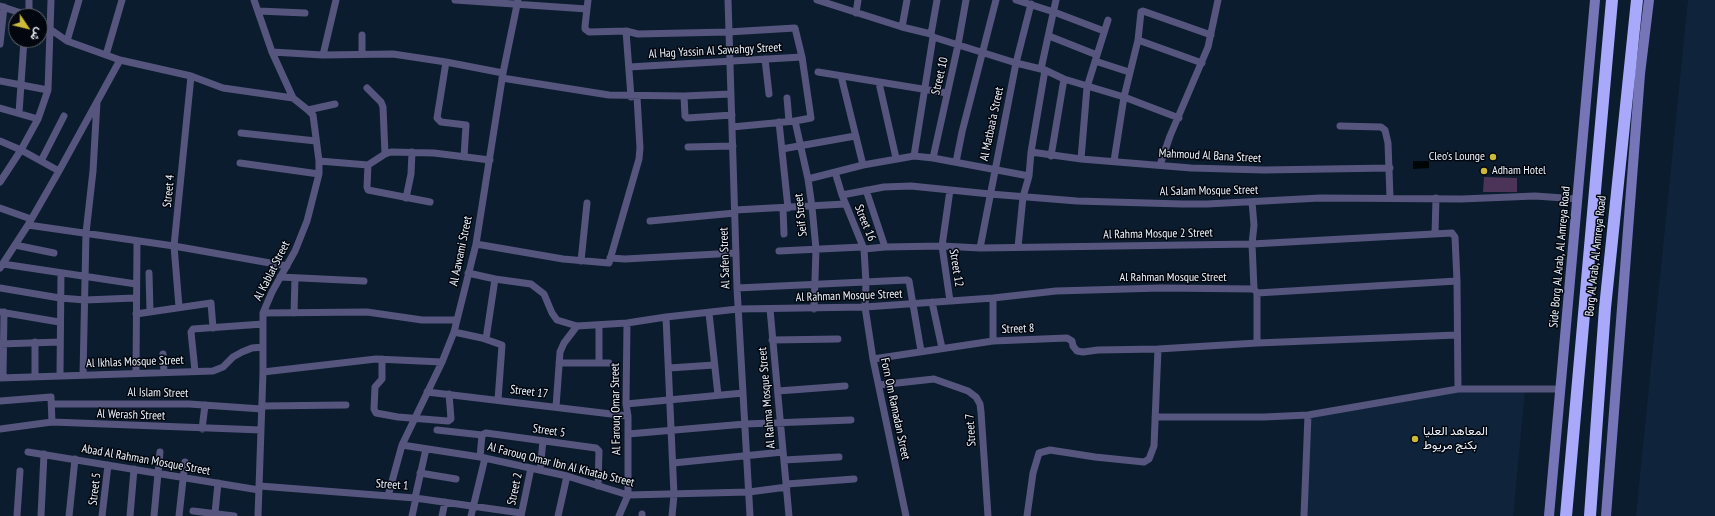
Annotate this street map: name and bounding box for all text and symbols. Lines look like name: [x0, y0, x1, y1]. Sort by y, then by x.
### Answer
north arrow: [8, 8, 48, 48]
text: ش: [27, 25, 47, 44]
street label: Al Hag Yassin Al Sawahgy Street: [648, 40, 782, 62]
street label: Street 10: [929, 56, 951, 96]
street label: Al Matbaa'a Street: [977, 86, 1007, 162]
street label: Mahmoud Al Bana Street: [1158, 146, 1262, 166]
place label: Cleo's Lounge: [1429, 150, 1485, 164]
marker: Cleo's Lounge: [1488, 152, 1498, 162]
place label: Adham Hotel: [1492, 164, 1546, 178]
marker: Adham Hotel: [1479, 166, 1489, 176]
street label: Street 4: [160, 174, 178, 208]
street label: Al Salam Mosque Street: [1160, 183, 1258, 199]
street label: Side Borg Al Arab, Al Amreya Road: [1547, 186, 1573, 328]
street label: Seif Street: [792, 193, 810, 237]
street label: Borg Al Arab, Al Amreya Road: [1582, 195, 1610, 317]
street label: Street 16: [851, 203, 879, 243]
street label: Al Aawami Street: [447, 215, 475, 287]
street label: Al Rahma Mosque 2 Street: [1103, 226, 1213, 242]
street label: Al Safen Street: [717, 227, 733, 289]
street label: Al Kablat Street: [251, 239, 293, 303]
street label: Street 12: [946, 248, 966, 288]
street label: Al Rahman Mosque Street: [1120, 271, 1226, 285]
street label: Al Rahman Mosque Street: [795, 287, 903, 305]
street label: Street 8: [1001, 321, 1035, 337]
street label: Al Rahma Mosque Street: [755, 347, 779, 449]
street label: Al Ikhlas Mosque Street: [86, 353, 184, 371]
street label: Forn Om Ramadan Street: [877, 357, 913, 461]
street label: Al Farouq Omar Street: [608, 363, 624, 455]
street label: Street 17: [509, 383, 549, 401]
street label: Al Islam Street: [128, 385, 188, 401]
street label: Al Werash Street: [97, 407, 165, 423]
street label: Street 7: [963, 413, 979, 447]
street label: Street 5: [532, 422, 566, 440]
place label: المعاهد العليا بكنج مريوط: [1423, 425, 1488, 453]
marker: المعاهد العليا بكنج مريوط: [1410, 434, 1420, 444]
street label: Al Farouq Omar Ibn Al Khatab Street: [486, 440, 636, 490]
street label: Abad Al Rahman Mosque Street: [81, 442, 211, 478]
street label: Street 2: [505, 471, 525, 507]
street label: Street 5: [86, 472, 104, 506]
street label: Street 1: [375, 477, 409, 493]

